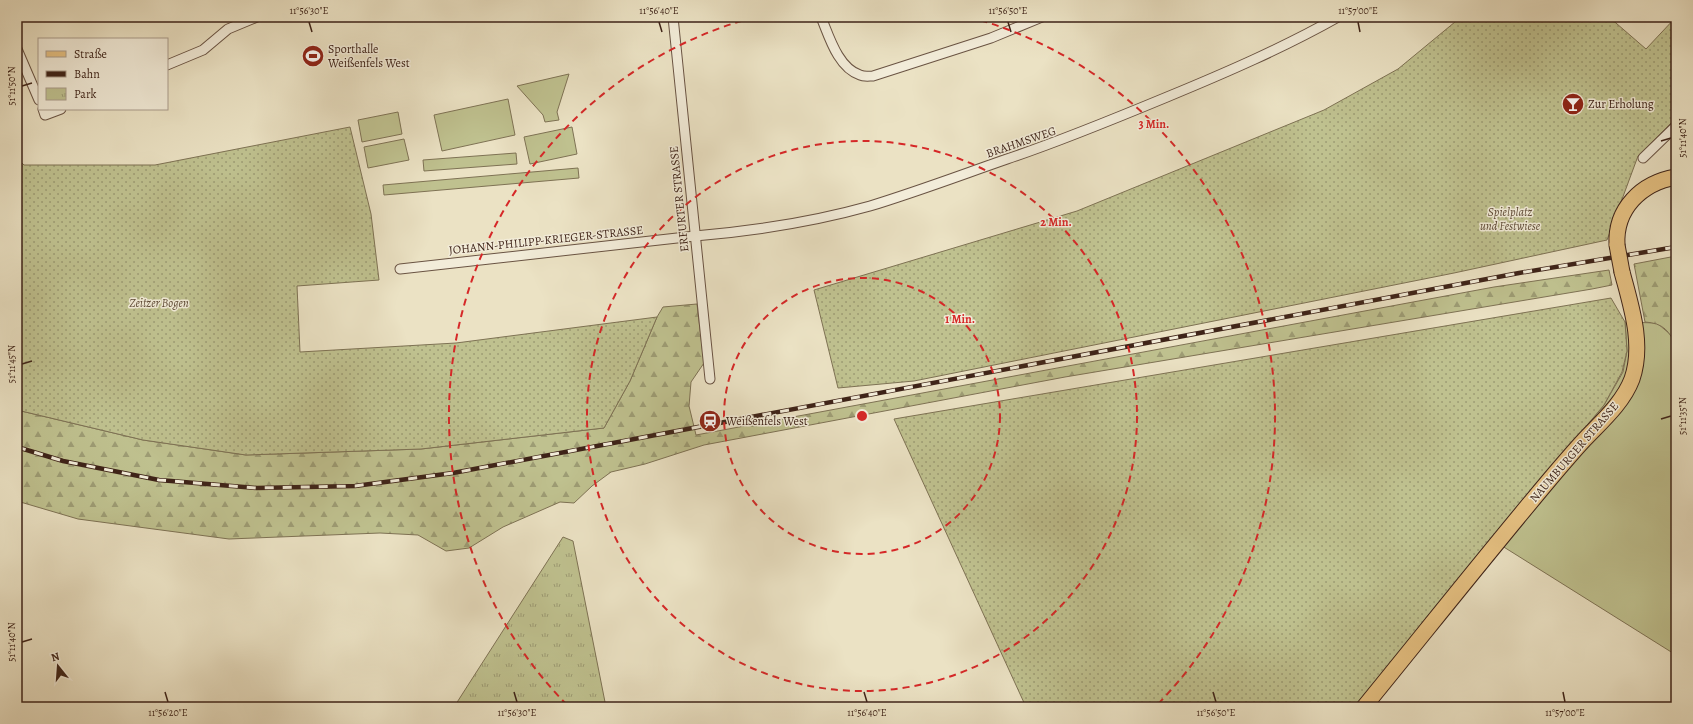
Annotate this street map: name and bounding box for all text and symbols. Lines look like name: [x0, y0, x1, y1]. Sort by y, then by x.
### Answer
text: 11°56'30"E: [290, 4, 329, 17]
text: 11°56'40"E: [639, 4, 679, 17]
text: 11°56'50"E: [988, 4, 1028, 17]
text: 11°57'00"E: [1338, 4, 1378, 17]
legend: [38, 38, 168, 110]
place label: Sporthalle Weißenfels West: [327, 41, 410, 71]
sports icon: Sporthalle Weißenfels West: [300, 43, 326, 69]
text: Straße: [74, 46, 107, 62]
text: 51°11'50"N: [5, 66, 18, 106]
text: Bahn: [74, 66, 100, 82]
text: Park: [74, 86, 97, 102]
bar icon: Zur Erholung: [1560, 91, 1586, 117]
place label: Zur Erholung: [1588, 96, 1654, 112]
text: 3 Min.: [1139, 116, 1169, 132]
text: 51°11'40"N: [1676, 118, 1689, 158]
street label: BRAHMSWEG: [984, 123, 1058, 161]
street label: ERFURTER STRASSE: [665, 145, 693, 253]
park label: Spielplatz und Festwiese: [1480, 204, 1541, 234]
text: 2 Min.: [1040, 214, 1072, 230]
street label: JOHANN-PHILIPP-KRIEGER-STRASSE: [448, 222, 644, 258]
park label: Zeitzer Bogen: [129, 295, 189, 311]
text: 1 Min.: [945, 311, 975, 327]
text: 51°11'45"N: [5, 345, 18, 383]
text: 51°11'35"N: [1676, 397, 1689, 435]
street label: NAUMBURGER STRASSE: [1526, 398, 1622, 506]
station icon: Weißenfels West: [697, 408, 723, 434]
centre of rings: [855, 409, 869, 423]
place label: Weißenfels West: [725, 413, 808, 429]
text: 51°11'40"N: [5, 622, 18, 662]
north arrow: [38, 646, 78, 686]
text: N: [49, 649, 61, 665]
text: 11°56'20"E: [148, 706, 188, 719]
text: 11°56'30"E: [498, 706, 537, 719]
text: 11°56'40"E: [847, 706, 887, 719]
text: 11°56'50"E: [1196, 706, 1236, 719]
text: 11°57'00"E: [1545, 706, 1585, 719]

